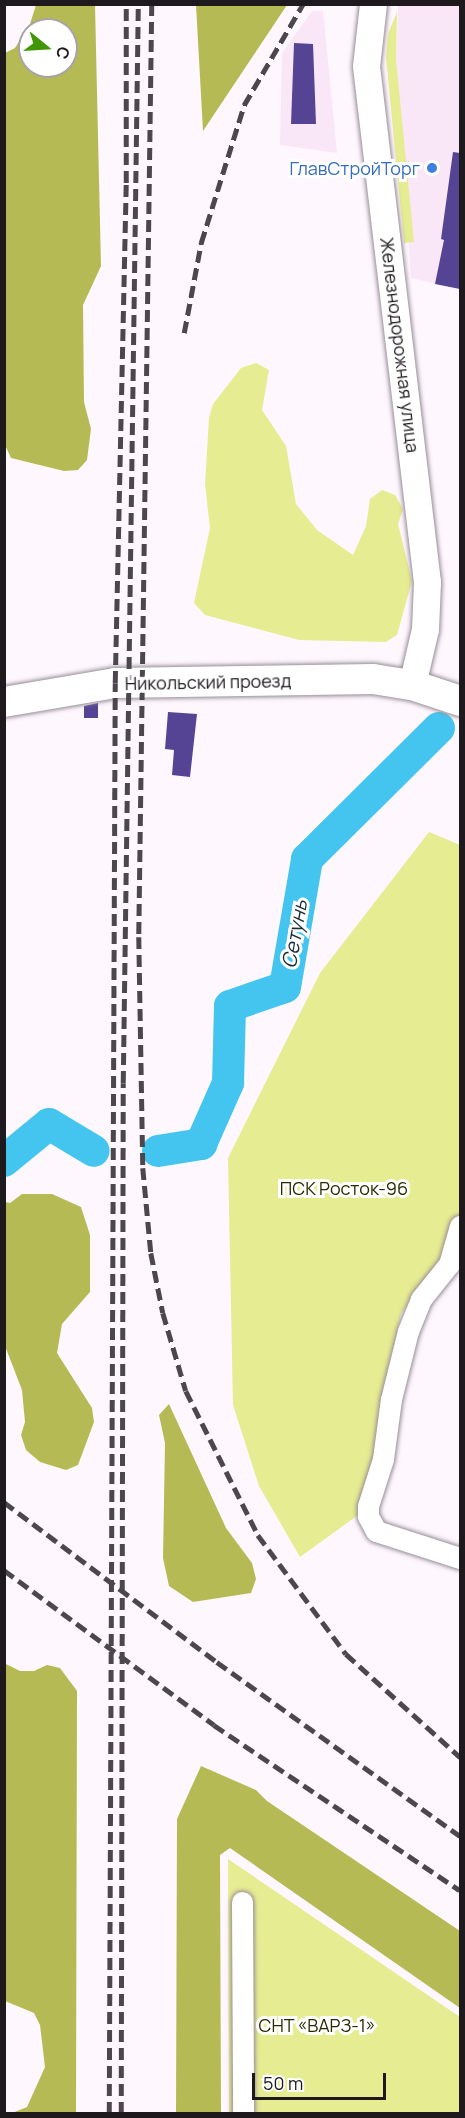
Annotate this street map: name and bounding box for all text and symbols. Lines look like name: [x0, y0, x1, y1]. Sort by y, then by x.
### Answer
north arrow: [18, 18, 78, 78]
text: С: [51, 44, 76, 62]
place label: ГлавСтройТорг: [289, 157, 420, 179]
marker: ГлавСтройТорг: [425, 161, 439, 175]
street label: Железнодорожная улица: [376, 236, 424, 454]
street label: Никольский проезд: [125, 670, 291, 694]
water label: Сетунь: [276, 898, 312, 970]
park label: ПСК Росток-96: [280, 1177, 408, 1199]
park label: СНТ «ВАРЗ-1»: [258, 2014, 376, 2036]
scale bar: [255, 2061, 388, 2099]
text: 50 m: [263, 2071, 303, 2095]

